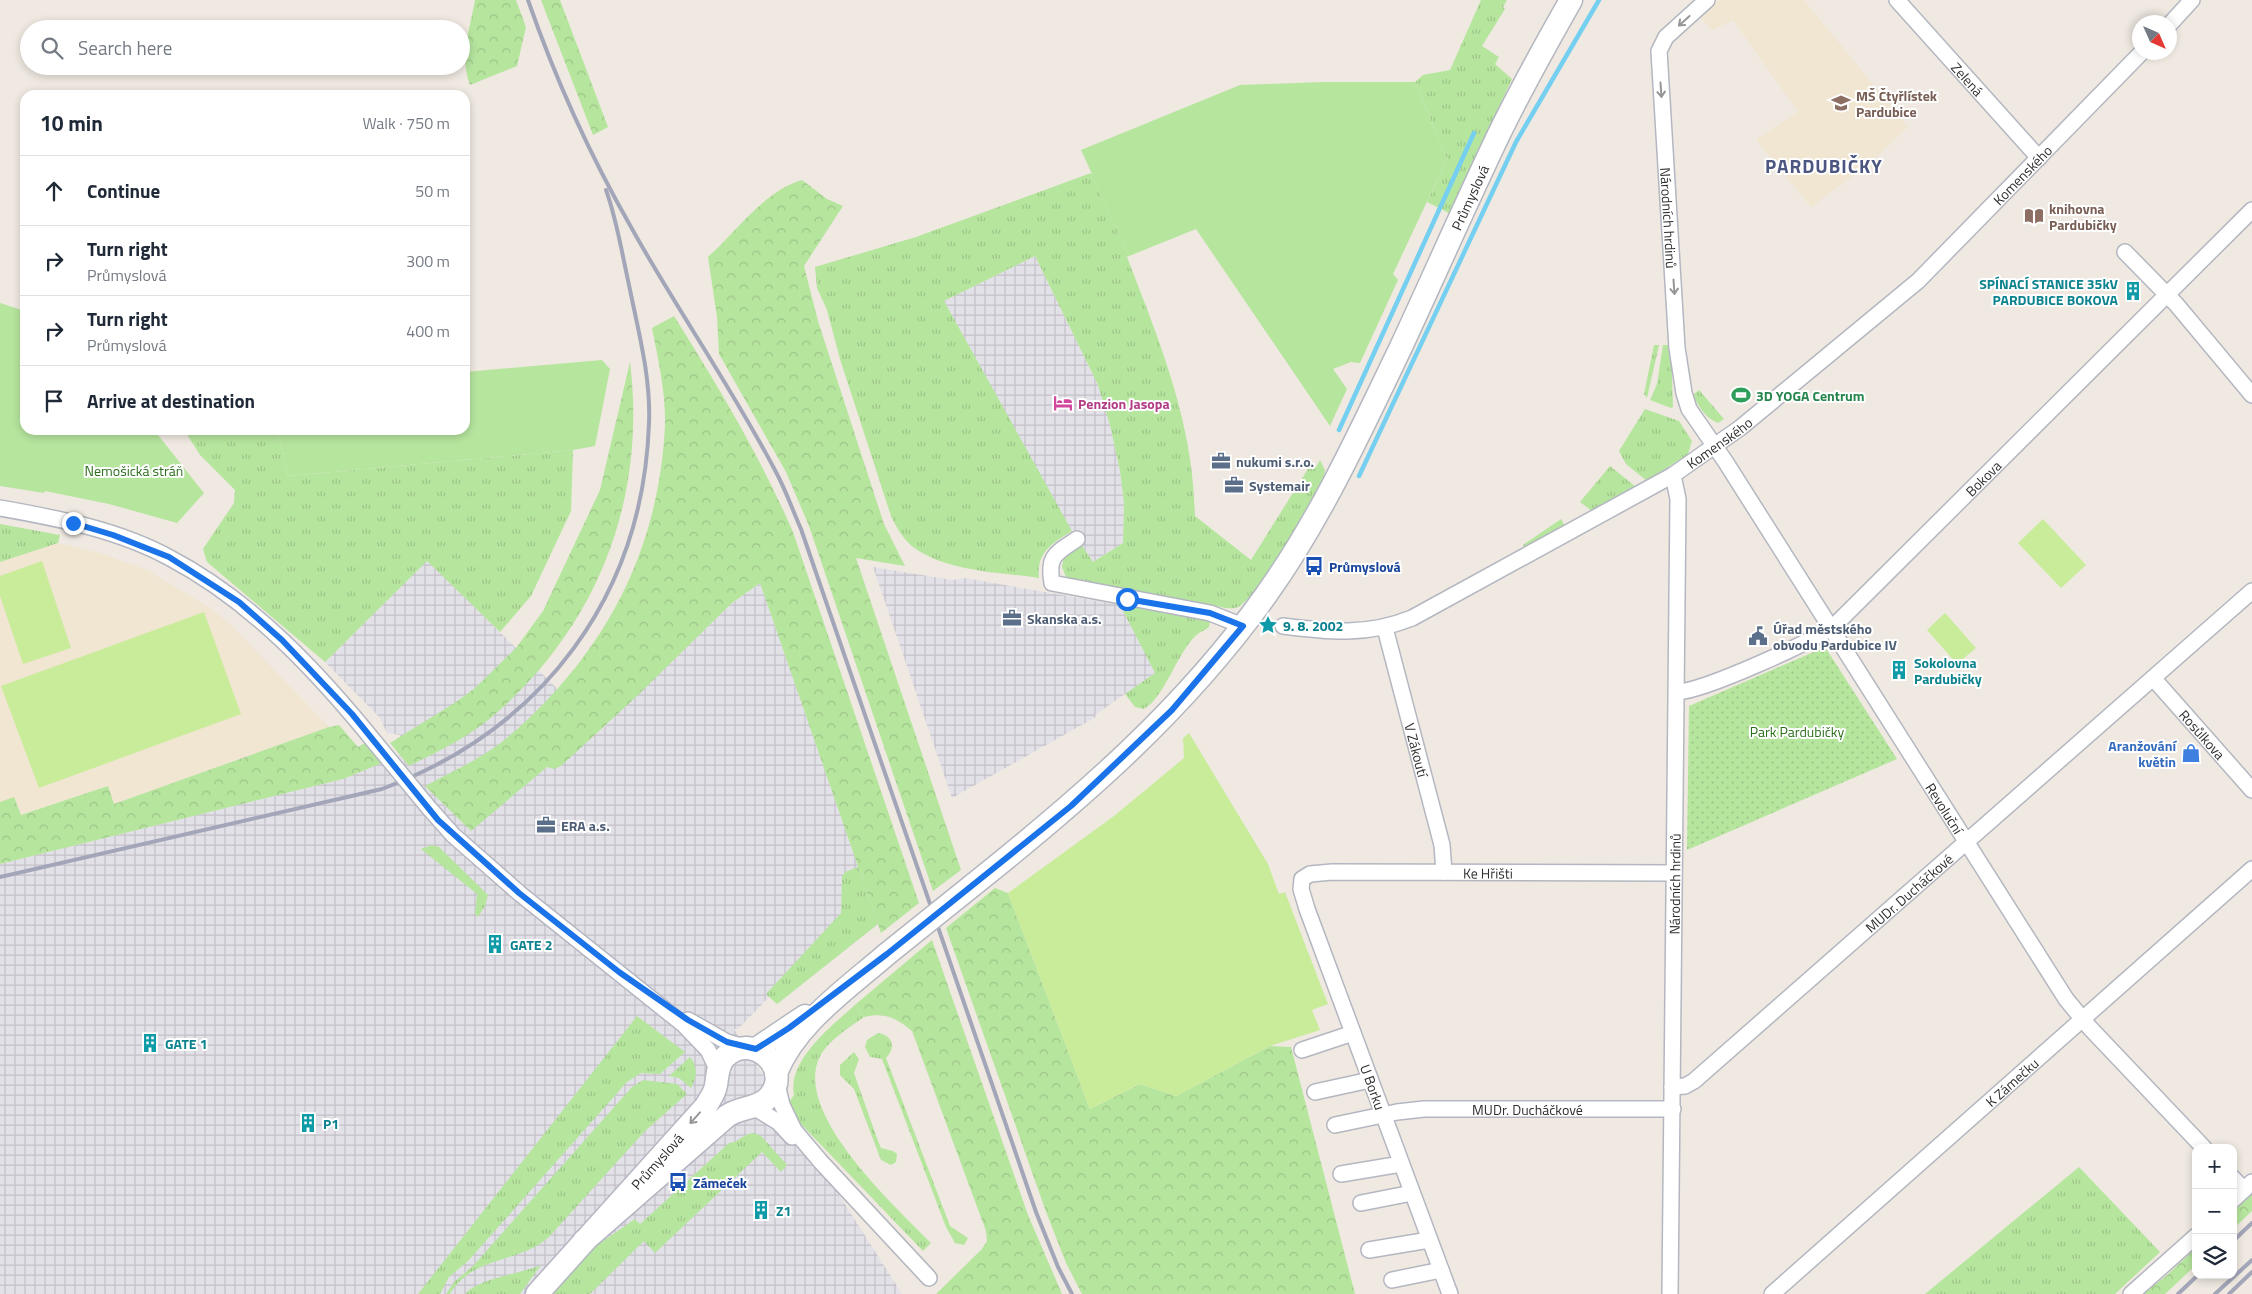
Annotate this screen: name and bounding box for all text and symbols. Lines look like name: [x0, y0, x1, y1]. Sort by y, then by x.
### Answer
one-way arrow: [1678, 15, 1691, 27]
north arrow: [2132, 15, 2177, 60]
search box: [20, 20, 470, 75]
text: Search here: [78, 33, 172, 62]
icon: search: [38, 34, 66, 62]
street label: Zelená: [1947, 57, 1989, 100]
one-way arrow: [1656, 82, 1665, 98]
place label: MŠ Čtyřlístek Pardubice: [1856, 85, 1938, 122]
school or university icon: MŠ Čtyřlístek Pardubice: [1830, 92, 1852, 114]
text: 10 min: [40, 107, 103, 139]
text: Walk · 750 m: [362, 111, 450, 135]
street label: Komenského: [1988, 140, 2056, 209]
district label: PARDUBIČKY: [1765, 151, 1883, 180]
street label: Průmyslová: [1445, 161, 1494, 233]
street label: Národních hrdinů: [1656, 167, 1683, 269]
text: Continue: [87, 176, 160, 205]
icon: ahead: [40, 177, 68, 205]
text: 50 m: [415, 179, 450, 203]
place label: knihovna Pardubičky: [2049, 198, 2117, 235]
library icon: knihovna Pardubičky: [2023, 205, 2045, 227]
text: Turn right: [87, 234, 168, 263]
icon: right: [40, 247, 68, 275]
text: 300 m: [406, 249, 450, 273]
text: Průmyslová: [87, 263, 166, 287]
place label: SPÍNACÍ STANICE 35kV PARDUBICE BOKOVA: [1979, 273, 2119, 310]
one-way arrow: [1669, 279, 1678, 295]
building icon: SPÍNACÍ STANICE 35kV PARDUBICE BOKOVA: [2122, 280, 2144, 302]
text: Turn right: [87, 304, 168, 333]
icon: right: [40, 317, 68, 345]
text: 400 m: [406, 319, 450, 343]
text: Průmyslová: [87, 333, 166, 357]
sports icon: 3D YOGA Centrum: [1730, 384, 1752, 406]
place label: 3D YOGA Centrum: [1756, 385, 1865, 406]
text: Arrive at destination: [87, 386, 255, 415]
icon: arrive: [40, 387, 68, 415]
hotel icon: Penzion Jasopa: [1052, 392, 1074, 414]
place label: Penzion Jasopa: [1078, 393, 1170, 414]
street label: Komenského: [1682, 412, 1757, 473]
office icon: nukumi s.r.o.: [1210, 450, 1232, 472]
place label: nukumi s.r.o.: [1236, 451, 1314, 472]
street label: Bokova: [1960, 455, 2006, 501]
park label: Nemošická stráň: [85, 460, 183, 481]
office icon: Systemair: [1223, 474, 1245, 496]
place label: Systemair: [1249, 475, 1310, 496]
route end: [62, 512, 85, 535]
bus stop icon: Průmyslová: [1303, 555, 1325, 577]
place label: Průmyslová: [1329, 556, 1401, 577]
route start: [1116, 588, 1139, 611]
office icon: Skanska a.s.: [1001, 607, 1023, 629]
place label: Skanska a.s.: [1027, 608, 1102, 629]
place icon: 9. 8. 2002: [1257, 614, 1279, 636]
place label: 9. 8. 2002: [1283, 615, 1343, 636]
place label: Úřad městského obvodu Pardubice IV: [1773, 618, 1897, 655]
public building icon: Úřad městského obvodu Pardubice IV: [1747, 625, 1769, 647]
place label: Sokolovna Pardubičky: [1914, 652, 1982, 689]
building icon: Sokolovna Pardubičky: [1888, 659, 1910, 681]
street label: Rosůlkova: [2175, 705, 2231, 764]
street label: V Zákoutí: [1400, 721, 1434, 780]
park label: Park Pardubičky: [1750, 721, 1845, 742]
place label: Aranžování květin: [2108, 735, 2177, 772]
shop icon: Aranžování květin: [2180, 742, 2202, 764]
street label: Revoluční: [1921, 779, 1970, 839]
office icon: ERA a.s.: [535, 814, 557, 836]
place label: ERA a.s.: [561, 815, 610, 836]
street label: Národních hrdinů: [1663, 833, 1685, 935]
street label: MUDr. Ducháčkové: [1860, 848, 1957, 937]
street label: Ke Hřišti: [1463, 862, 1513, 883]
building icon: GATE 2: [484, 933, 506, 955]
place label: GATE 2: [510, 934, 553, 955]
building icon: GATE 1: [139, 1032, 161, 1054]
place label: GATE 1: [165, 1033, 208, 1054]
street label: K Zámečku: [1980, 1053, 2043, 1111]
street label: U Borku: [1355, 1061, 1391, 1113]
street label: MUDr. Ducháčkové: [1472, 1099, 1583, 1120]
one-way arrow: [689, 1111, 700, 1124]
building icon: P1: [297, 1112, 319, 1134]
place label: P1: [323, 1113, 339, 1134]
street label: Průmyslová: [626, 1128, 688, 1194]
map controls: [2192, 1144, 2237, 1279]
button: +: [2192, 1144, 2237, 1189]
bus stop icon: Zámeček: [667, 1171, 689, 1193]
place label: Zámeček: [693, 1172, 748, 1193]
button: −: [2192, 1189, 2237, 1234]
building icon: Z1: [750, 1199, 772, 1221]
place label: Z1: [776, 1200, 791, 1221]
button: layers: [2192, 1234, 2237, 1279]

